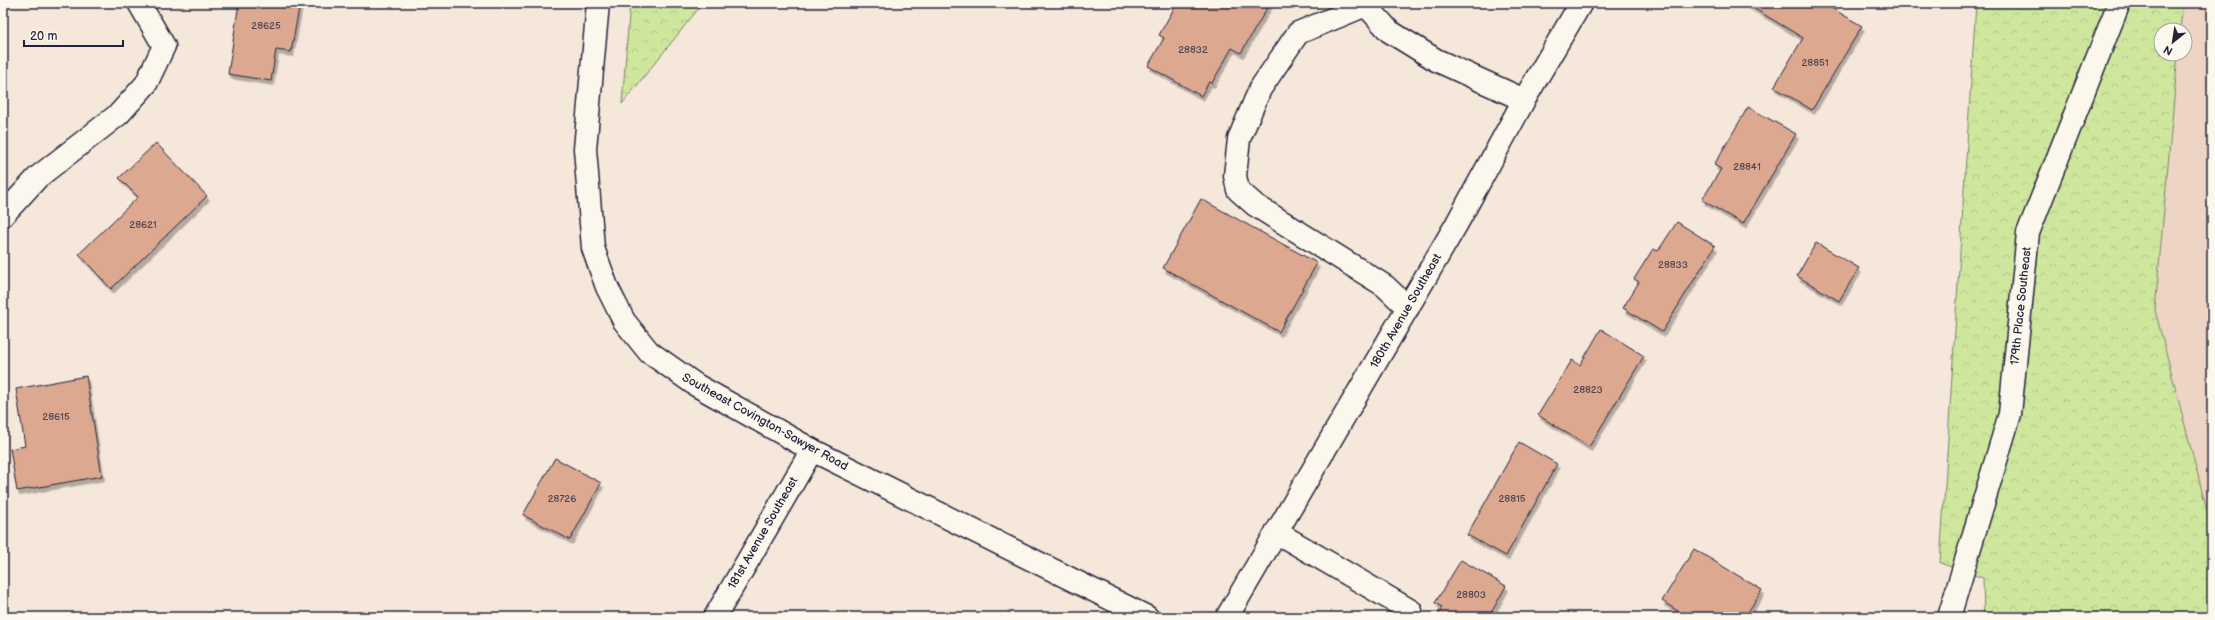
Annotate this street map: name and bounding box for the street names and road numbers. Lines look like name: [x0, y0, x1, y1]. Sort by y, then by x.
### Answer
street label: 179th Place Southeast: [2007, 246, 2035, 366]
street label: 180th Avenue Southeast: [1367, 251, 1445, 371]
street label: Southeast Covington-Sawyer Road: [679, 370, 851, 474]
street label: 181st Avenue Southeast: [725, 474, 801, 592]

